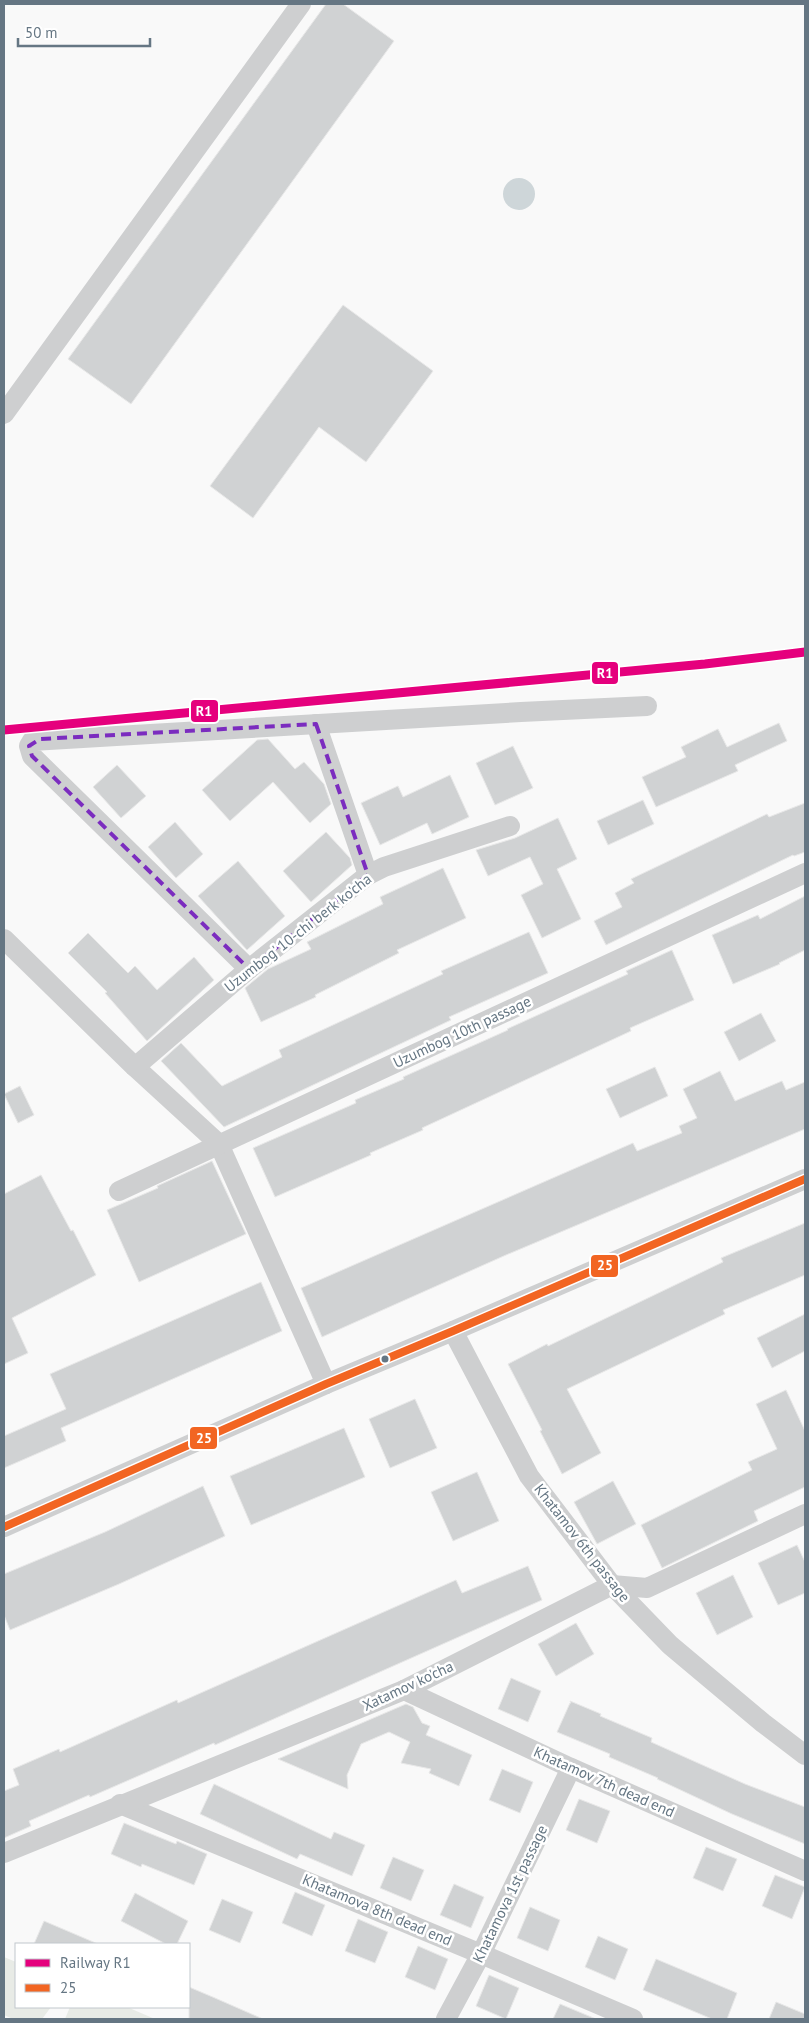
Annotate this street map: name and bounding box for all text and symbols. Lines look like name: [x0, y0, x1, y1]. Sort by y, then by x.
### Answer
scale bar: [18, 15, 150, 47]
text: 50 m: [25, 23, 58, 42]
line badge: R1: [591, 661, 619, 685]
text: R1: [597, 664, 613, 682]
line badge: R1: [190, 699, 219, 723]
text: R1: [196, 702, 212, 720]
street label: Uzumbog' 10-chi berk ko'cha: [220, 869, 375, 996]
street label: Uzumbog 10th passage: [390, 991, 534, 1072]
line badge: 25: [590, 1254, 619, 1278]
text: 25: [597, 1256, 613, 1274]
unlabelled marker: [380, 1354, 390, 1364]
line badge: 25: [189, 1426, 218, 1450]
text: 25: [196, 1429, 212, 1447]
street label: Khatamov 6th passage: [530, 1480, 634, 1606]
street label: Xatamov ko'cha: [359, 1656, 456, 1715]
street label: Khatamov 7th dead end: [531, 1742, 678, 1821]
street label: Khatamova 1st passage: [468, 1822, 551, 1966]
street label: Khatamova 8th dead end: [300, 1869, 455, 1950]
legend: [15, 1943, 190, 2008]
text: Railway R1: [60, 1953, 131, 1972]
text: 25: [60, 1978, 76, 1997]

